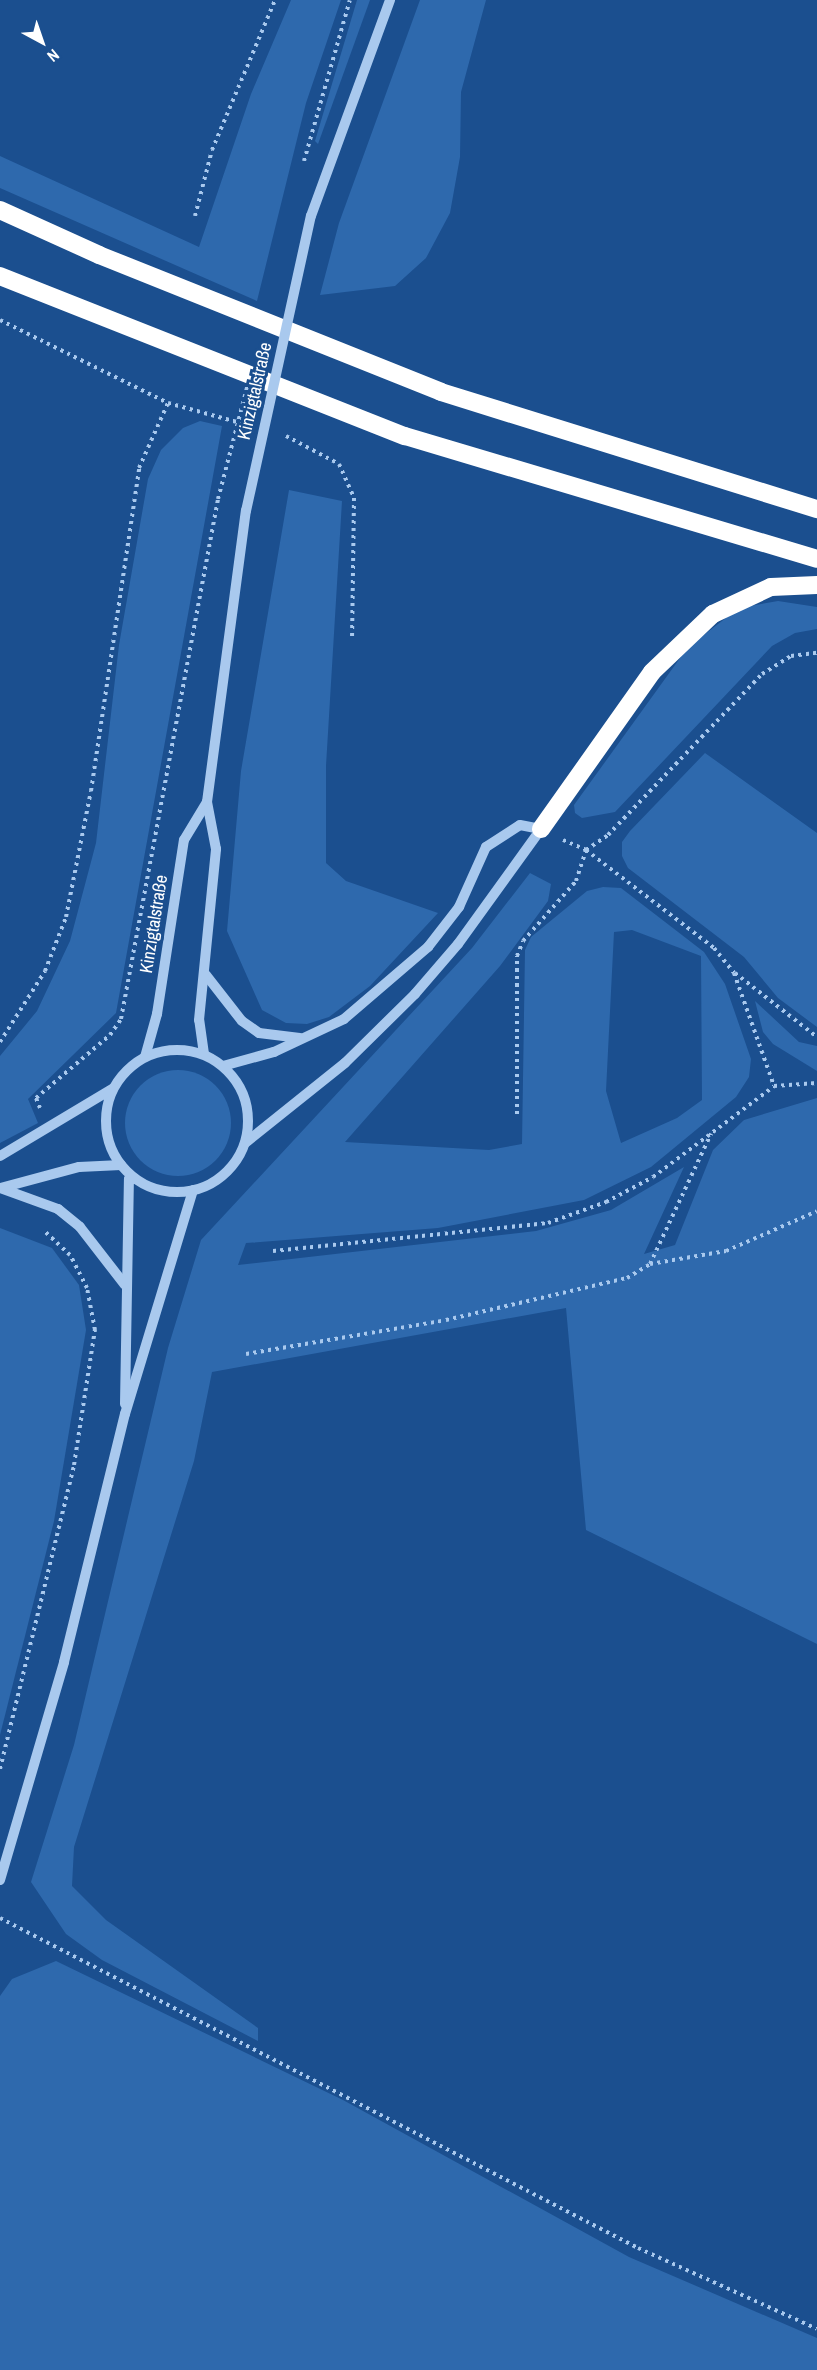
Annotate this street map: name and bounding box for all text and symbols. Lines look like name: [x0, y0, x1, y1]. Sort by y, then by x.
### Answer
north arrow: [12, 12, 72, 72]
text: N: [43, 44, 64, 67]
street label: Kinzigtalstraße: [233, 340, 277, 442]
street label: Kinzigtalstraße: [136, 873, 172, 975]

